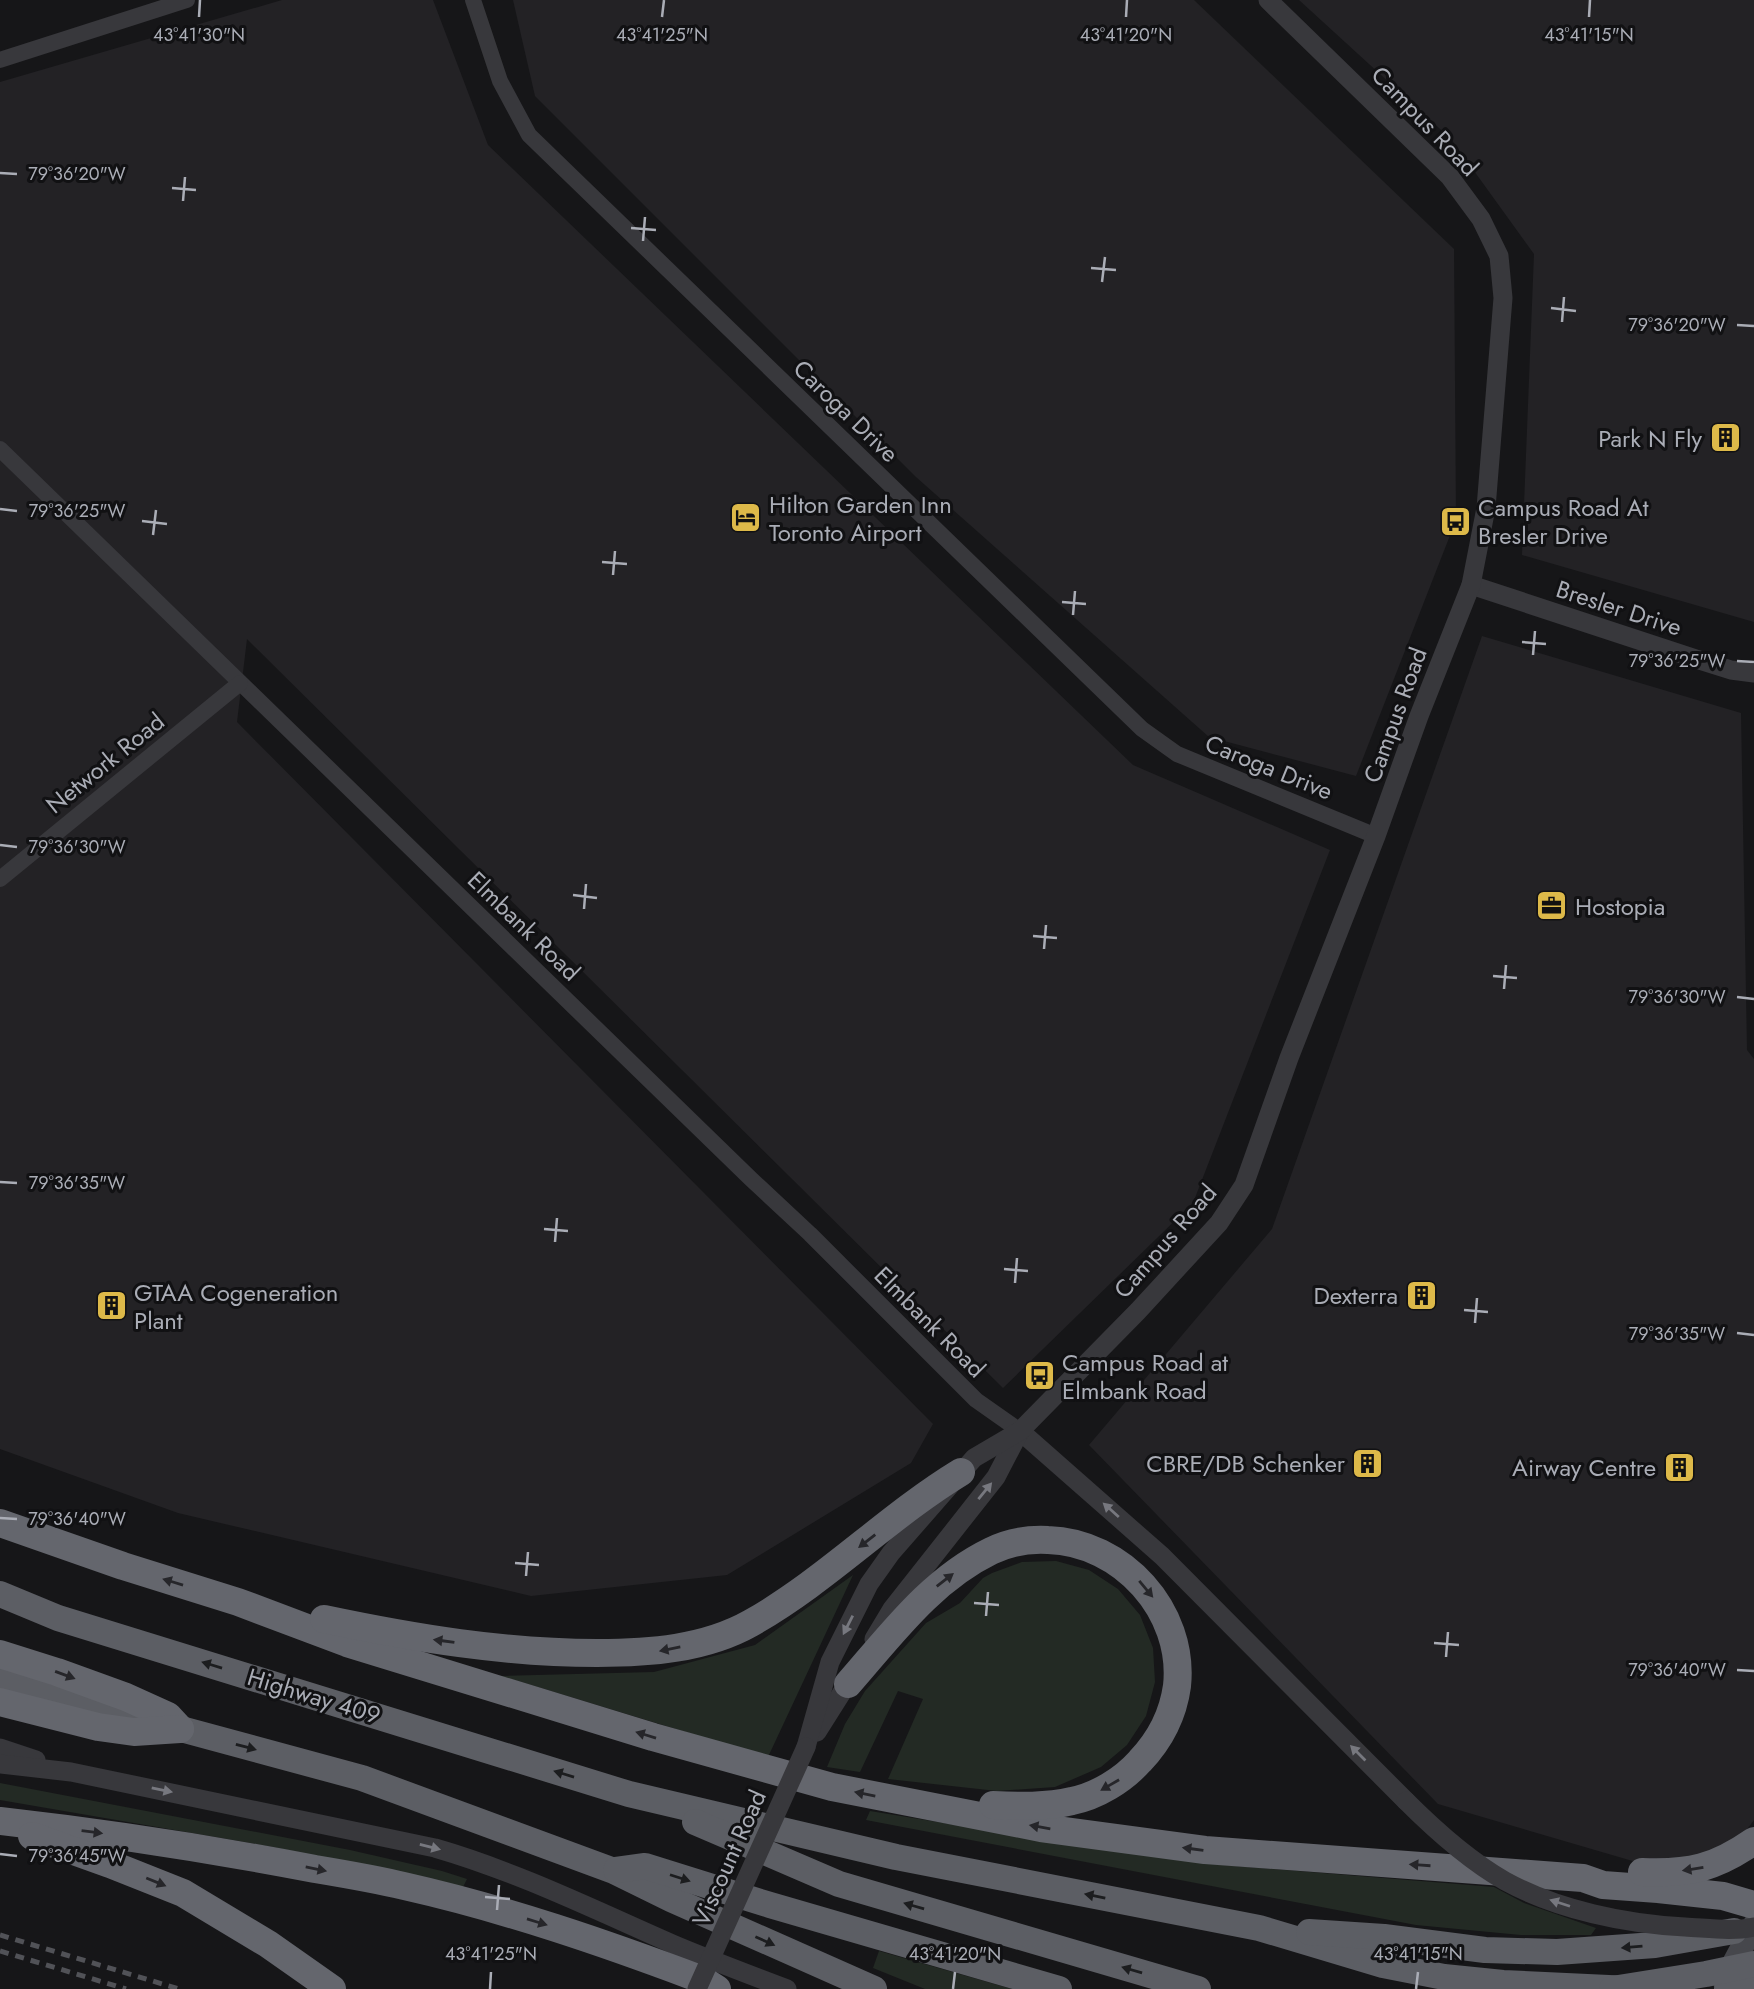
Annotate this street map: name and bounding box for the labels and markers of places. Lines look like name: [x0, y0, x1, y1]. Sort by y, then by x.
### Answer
place label: Park N Fly: [1598, 421, 1702, 456]
building icon: Park N Fly: [1708, 421, 1742, 455]
place label: Hilton Garden Inn Toronto Airport: [769, 487, 952, 550]
place label: Campus Road At Bresler Drive: [1478, 490, 1649, 553]
hotel icon: Hilton Garden Inn Toronto Airport: [729, 501, 763, 535]
bus stop icon: Campus Road At Bresler Drive: [1438, 504, 1472, 538]
office icon: Hostopia: [1535, 889, 1569, 923]
place label: Hostopia: [1575, 889, 1665, 924]
place label: GTAA Cogeneration Plant: [134, 1275, 338, 1338]
place label: Dexterra: [1313, 1278, 1398, 1313]
building icon: Dexterra: [1404, 1278, 1438, 1312]
building icon: GTAA Cogeneration Plant: [94, 1289, 128, 1323]
place label: Campus Road at Elmbank Road: [1062, 1345, 1228, 1408]
bus stop icon: Campus Road at Elmbank Road: [1022, 1359, 1056, 1393]
place label: CBRE/DB Schenker: [1146, 1446, 1346, 1481]
building icon: CBRE/DB Schenker: [1351, 1446, 1385, 1480]
place label: Airway Centre: [1512, 1450, 1656, 1485]
building icon: Airway Centre: [1662, 1450, 1696, 1484]

